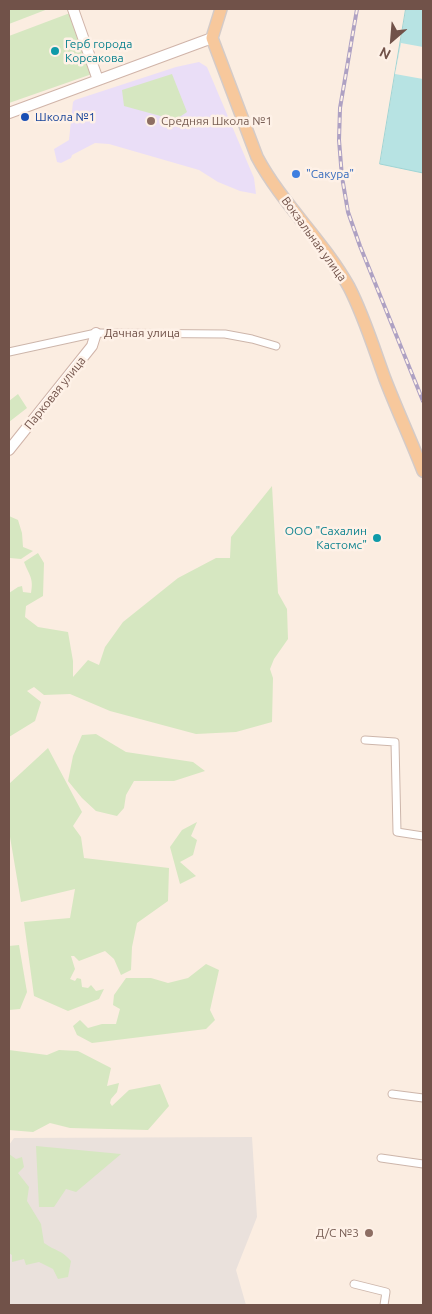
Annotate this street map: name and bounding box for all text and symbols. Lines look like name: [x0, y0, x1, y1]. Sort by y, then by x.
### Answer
north arrow: [367, 15, 417, 65]
place label: Герб города Корсакова: [65, 37, 132, 65]
text: N: [377, 44, 393, 63]
marker: Герб города Корсакова: [49, 45, 61, 57]
place label: Школа №1: [35, 110, 96, 124]
marker: Школа №1: [19, 111, 31, 123]
place label: Средняя Школа №1: [161, 114, 272, 128]
marker: Средняя Школа №1: [145, 115, 157, 127]
place label: "Сакура": [306, 167, 354, 181]
marker: "Сакура": [290, 168, 302, 180]
street label: Вокзальная улица: [278, 194, 350, 284]
street label: Дачная улица: [104, 326, 180, 340]
street label: Парковая улица: [21, 354, 89, 432]
place label: ООО "Сахалин Кастомс": [285, 524, 367, 552]
marker: ООО "Сахалин Кастомс": [371, 532, 383, 544]
place label: Д/С №3: [316, 1226, 359, 1240]
marker: Д/С №3: [363, 1227, 375, 1239]

